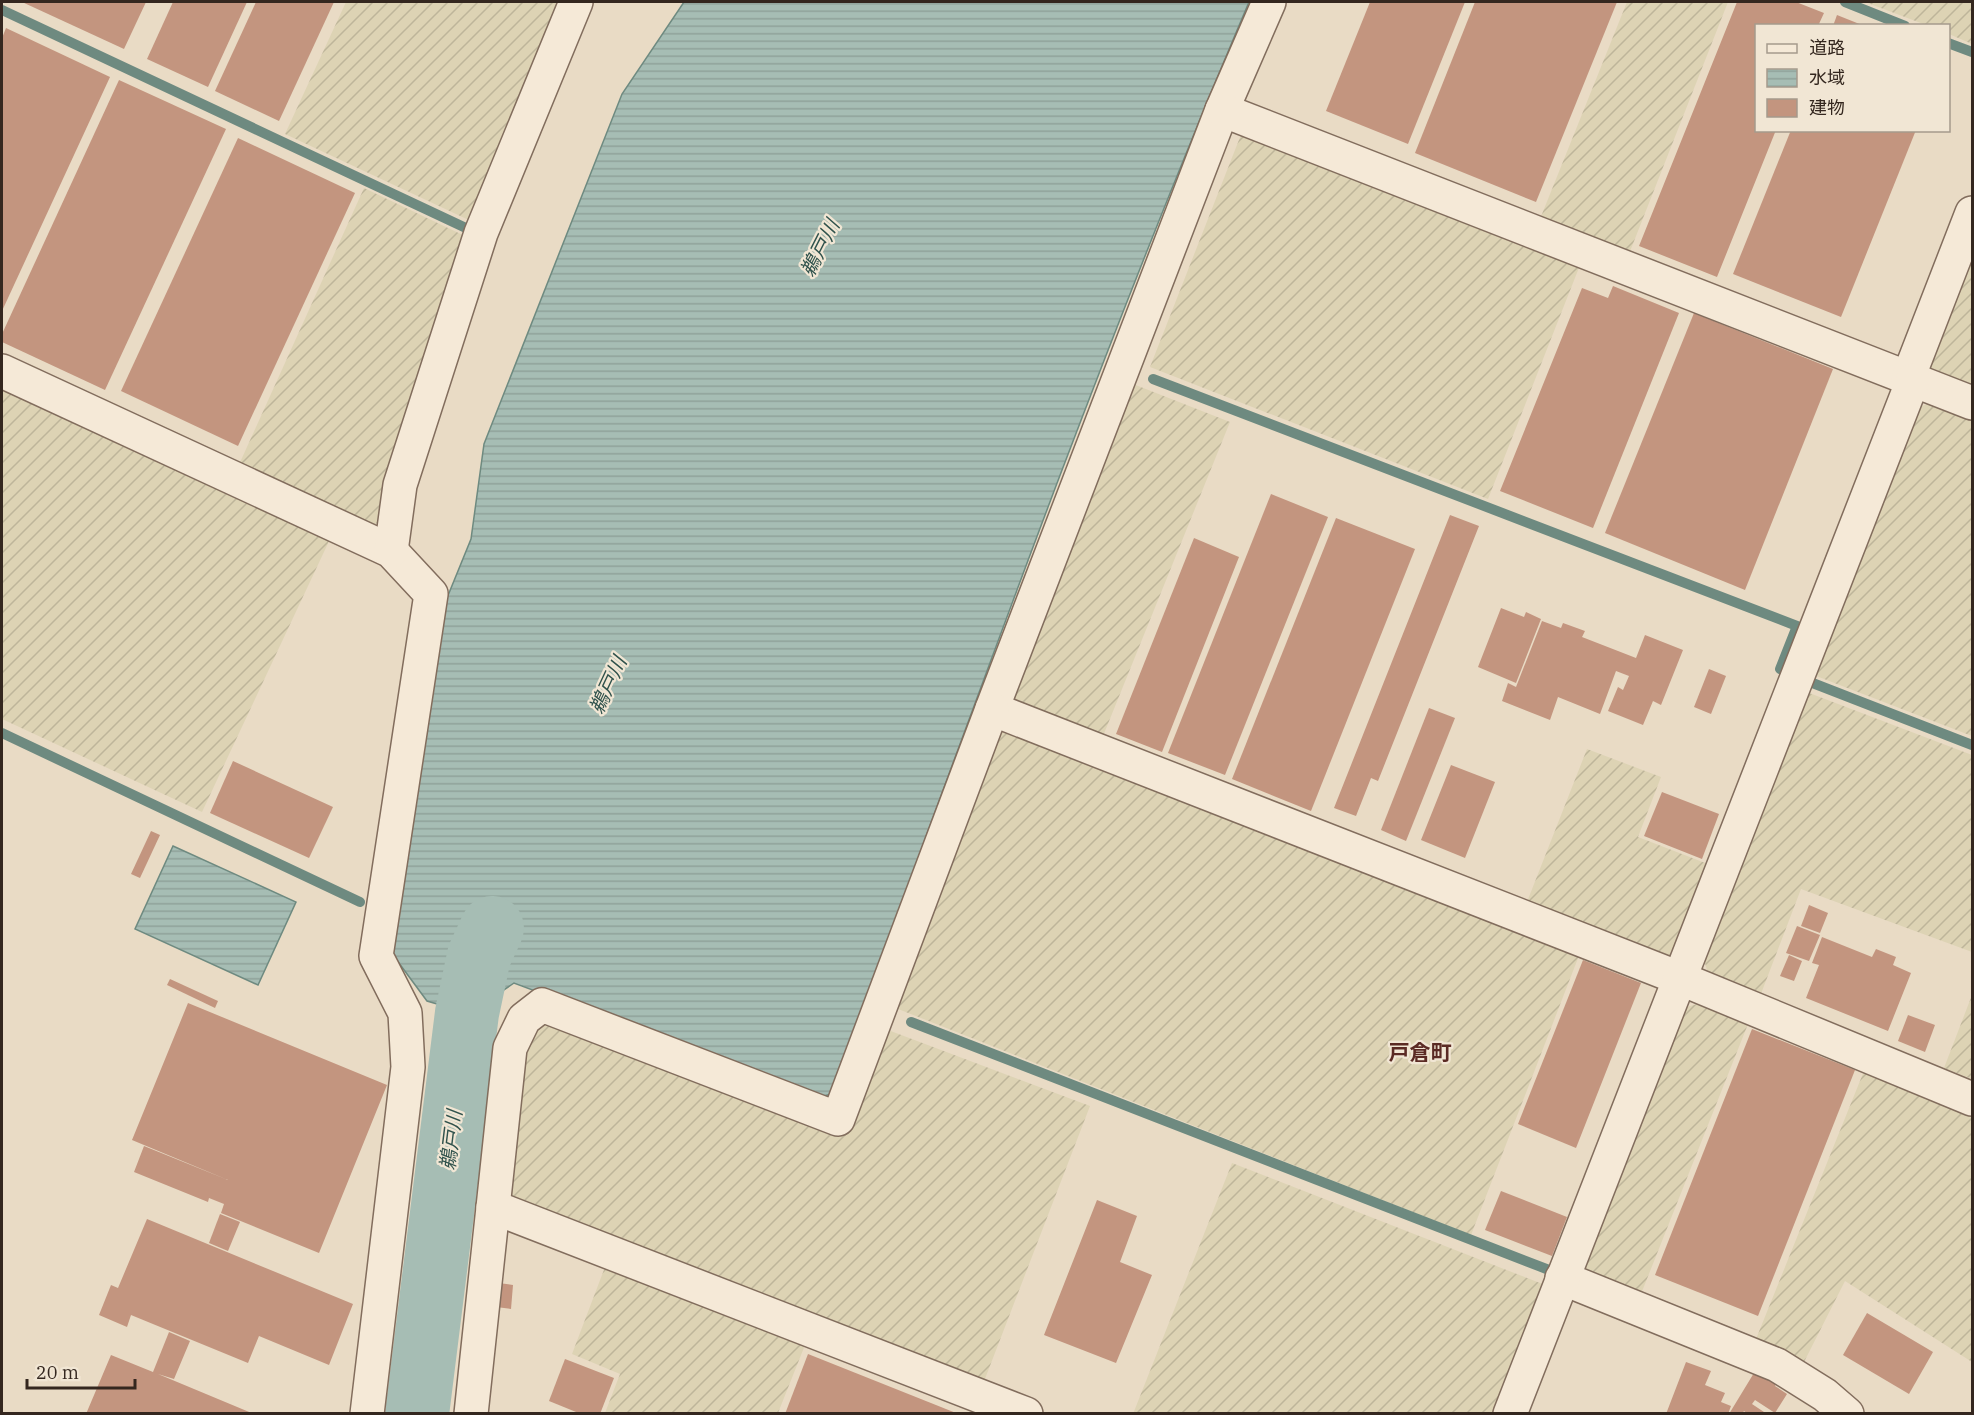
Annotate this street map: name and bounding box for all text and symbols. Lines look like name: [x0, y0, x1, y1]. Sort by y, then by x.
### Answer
legend: [1755, 24, 1950, 132]
text: 道路: [1809, 36, 1845, 59]
text: 水域: [1809, 66, 1845, 89]
text: 建物: [1809, 96, 1845, 119]
water label: 鵜戸川: [794, 213, 846, 281]
water label: 鵜戸川: [583, 650, 633, 718]
district label: 戸倉町: [1389, 1038, 1452, 1066]
water label: 鵜戸川: [433, 1107, 468, 1171]
scale bar: [27, 1352, 135, 1390]
text: 20 m: [36, 1361, 79, 1384]

